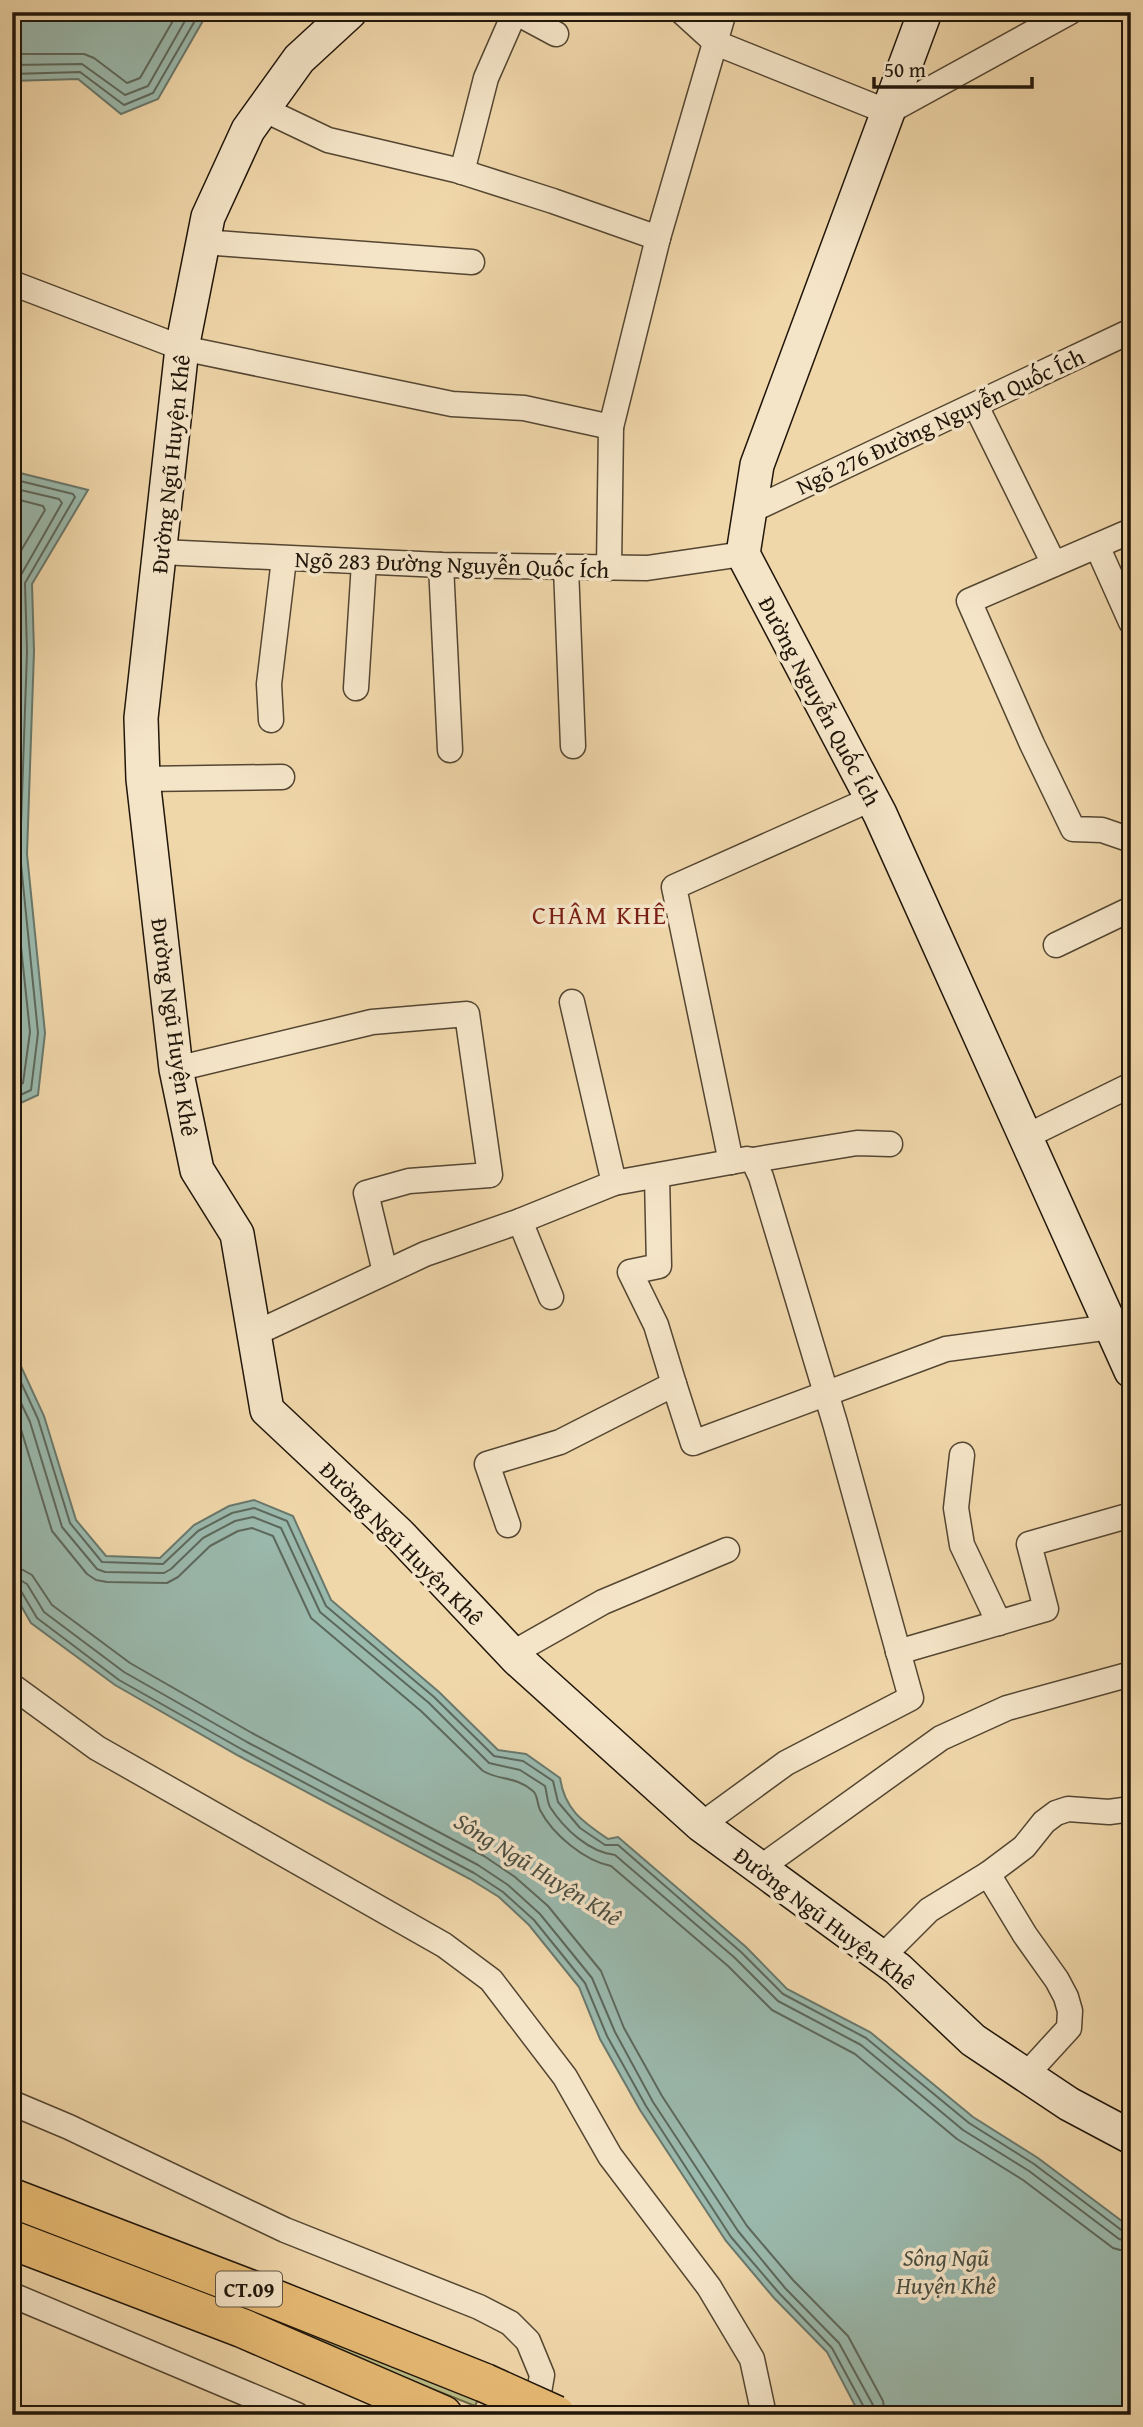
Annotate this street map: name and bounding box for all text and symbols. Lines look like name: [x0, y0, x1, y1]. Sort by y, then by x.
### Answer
scale bar: [874, 46, 1031, 90]
text: 50 m: [884, 54, 926, 85]
street label: Ngõ 276 Đường Nguyễn Quốc Ích: [790, 340, 1090, 502]
street label: Đường Ngũ Huyện Khê: [142, 353, 198, 575]
street label: Ngõ 283 Đường Nguyễn Quốc Ích: [294, 542, 610, 586]
street label: Đường Nguyễn Quốc Ích: [751, 590, 889, 812]
district label: CHÂM KHÊ: [532, 895, 668, 934]
street label: Đường Ngũ Huyện Khê: [143, 916, 207, 1138]
street label: Đường Ngũ Huyện Khê: [313, 1454, 491, 1632]
water label: Sông Ngũ Huyện Khê: [448, 1803, 629, 1935]
street label: Đường Ngũ Huyện Khê: [727, 1839, 923, 1997]
water label: Sông Ngũ Huyện Khê: [895, 2240, 996, 2303]
road number: CT.09: [216, 2272, 282, 2306]

